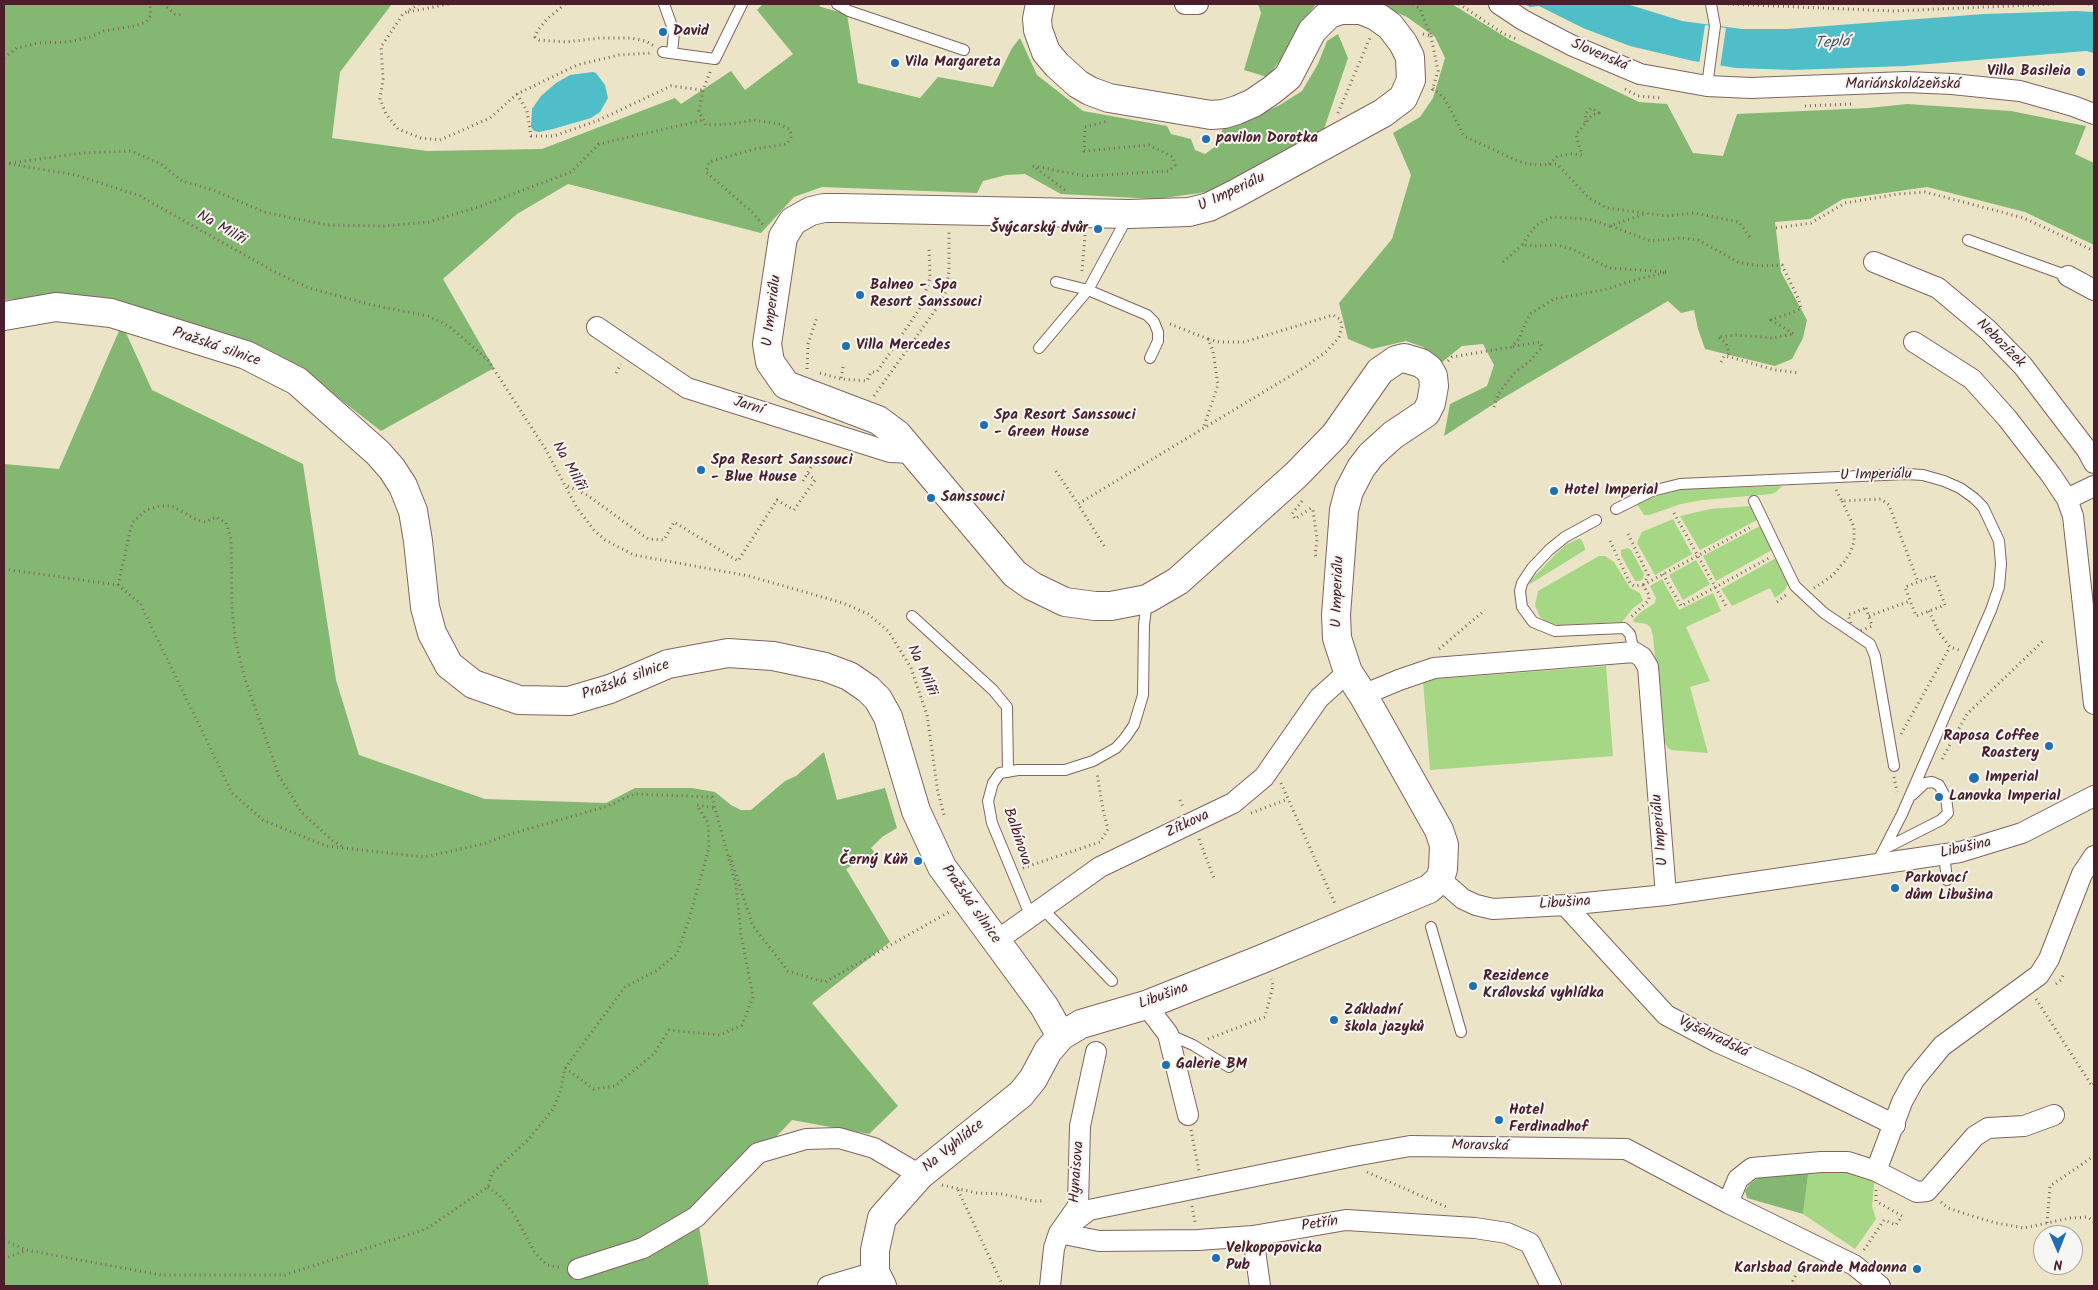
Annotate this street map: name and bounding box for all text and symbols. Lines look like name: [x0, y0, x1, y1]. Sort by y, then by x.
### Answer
place label: David: [673, 23, 709, 41]
marker: David: [657, 26, 669, 38]
water label: Teplá: [1814, 34, 1850, 54]
street label: Slovenská: [1568, 36, 1630, 76]
place label: Vila Margareta: [905, 54, 1001, 72]
marker: Vila Margareta: [889, 57, 901, 69]
place label: Villa Basileia: [1987, 63, 2071, 81]
marker: Villa Basileia: [2075, 66, 2087, 78]
street label: Mariánskolázeňská: [1845, 76, 1961, 94]
place label: pavilon Dorotka: [1216, 130, 1318, 148]
marker: pavilon Dorotka: [1200, 133, 1212, 145]
street label: U Imperiálu: [1196, 170, 1268, 216]
street label: Na Milíři: [193, 208, 249, 250]
place label: Švýcarský dvůr: [990, 220, 1088, 238]
marker: Švýcarský dvůr: [1092, 223, 1104, 235]
street label: U Imperiálu: [760, 274, 786, 348]
place label: Balneo - Spa Resort Sanssouci: [870, 277, 982, 312]
marker: Balneo - Spa Resort Sanssouci: [854, 289, 866, 301]
street label: Nebozízek: [1972, 316, 2028, 372]
street label: Pražská silnice: [170, 325, 262, 371]
place label: Villa Mercedes: [856, 337, 950, 355]
marker: Villa Mercedes: [840, 340, 852, 352]
street label: Jarní: [731, 394, 765, 420]
place label: Spa Resort Sanssouci - Green House: [994, 407, 1136, 442]
marker: Spa Resort Sanssouci - Green House: [978, 419, 990, 431]
street label: Na Milíři: [547, 439, 589, 495]
place label: Spa Resort Sanssouci - Blue House: [711, 452, 853, 487]
marker: Spa Resort Sanssouci - Blue House: [695, 464, 707, 476]
street label: U Imperiálu: [1840, 466, 1912, 486]
place label: Hotel Imperial: [1564, 482, 1658, 500]
marker: Hotel Imperial: [1548, 485, 1560, 497]
place label: Sanssouci: [941, 489, 1005, 507]
marker: Sanssouci: [925, 492, 937, 504]
street label: U Imperiálu: [1329, 556, 1349, 628]
street label: Na Milíři: [902, 643, 940, 699]
street label: Pražská silnice: [580, 657, 672, 705]
place label: Raposa Coffee Roastery: [1943, 728, 2039, 763]
marker: Raposa Coffee Roastery: [2043, 740, 2055, 752]
place label: Imperial: [1985, 769, 2038, 787]
marker: Imperial: [1967, 771, 1981, 785]
place label: Lanovka Imperial: [1949, 788, 2060, 806]
marker: Lanovka Imperial: [1933, 791, 1945, 803]
street label: U Imperiálu: [1649, 793, 1673, 867]
street label: Balbínova: [998, 806, 1034, 868]
street label: Zítkova: [1163, 807, 1213, 843]
street label: Libušina: [1939, 834, 1993, 864]
place label: Černý Kůň: [839, 852, 908, 870]
marker: Černý Kůň: [912, 855, 924, 867]
street label: Pražská silnice: [936, 862, 1004, 948]
place label: Parkovací dům Libušina: [1905, 870, 1993, 905]
marker: Parkovací dům Libušina: [1889, 882, 1901, 894]
street label: Libušina: [1539, 893, 1591, 915]
place label: Rezidence Královská vyhlídka: [1483, 968, 1604, 1003]
street label: Libušina: [1137, 980, 1191, 1014]
marker: Rezidence Královská vyhlídka: [1467, 980, 1479, 992]
place label: Základní škola jazyků: [1344, 1002, 1424, 1037]
street label: Vyšehradská: [1675, 1013, 1751, 1063]
marker: Základní škola jazyků: [1328, 1014, 1340, 1026]
place label: Galerie BM: [1176, 1056, 1247, 1074]
marker: Galerie BM: [1160, 1059, 1172, 1071]
place label: Hotel Ferdinadhof: [1509, 1102, 1588, 1137]
marker: Hotel Ferdinadhof: [1493, 1114, 1505, 1126]
street label: Na Vyhlídce: [919, 1117, 989, 1177]
street label: Moravská: [1451, 1137, 1509, 1157]
street label: Hynaisova: [1067, 1140, 1089, 1204]
street label: Petřín: [1300, 1213, 1340, 1237]
north arrow: [2033, 1225, 2083, 1275]
place label: Velkopopovicka Pub: [1226, 1240, 1322, 1275]
marker: Velkopopovicka Pub: [1210, 1252, 1222, 1264]
text: N: [2054, 1253, 2063, 1275]
place label: Karlsbad Grande Madonna: [1734, 1260, 1907, 1278]
marker: Karlsbad Grande Madonna: [1911, 1263, 1923, 1275]

